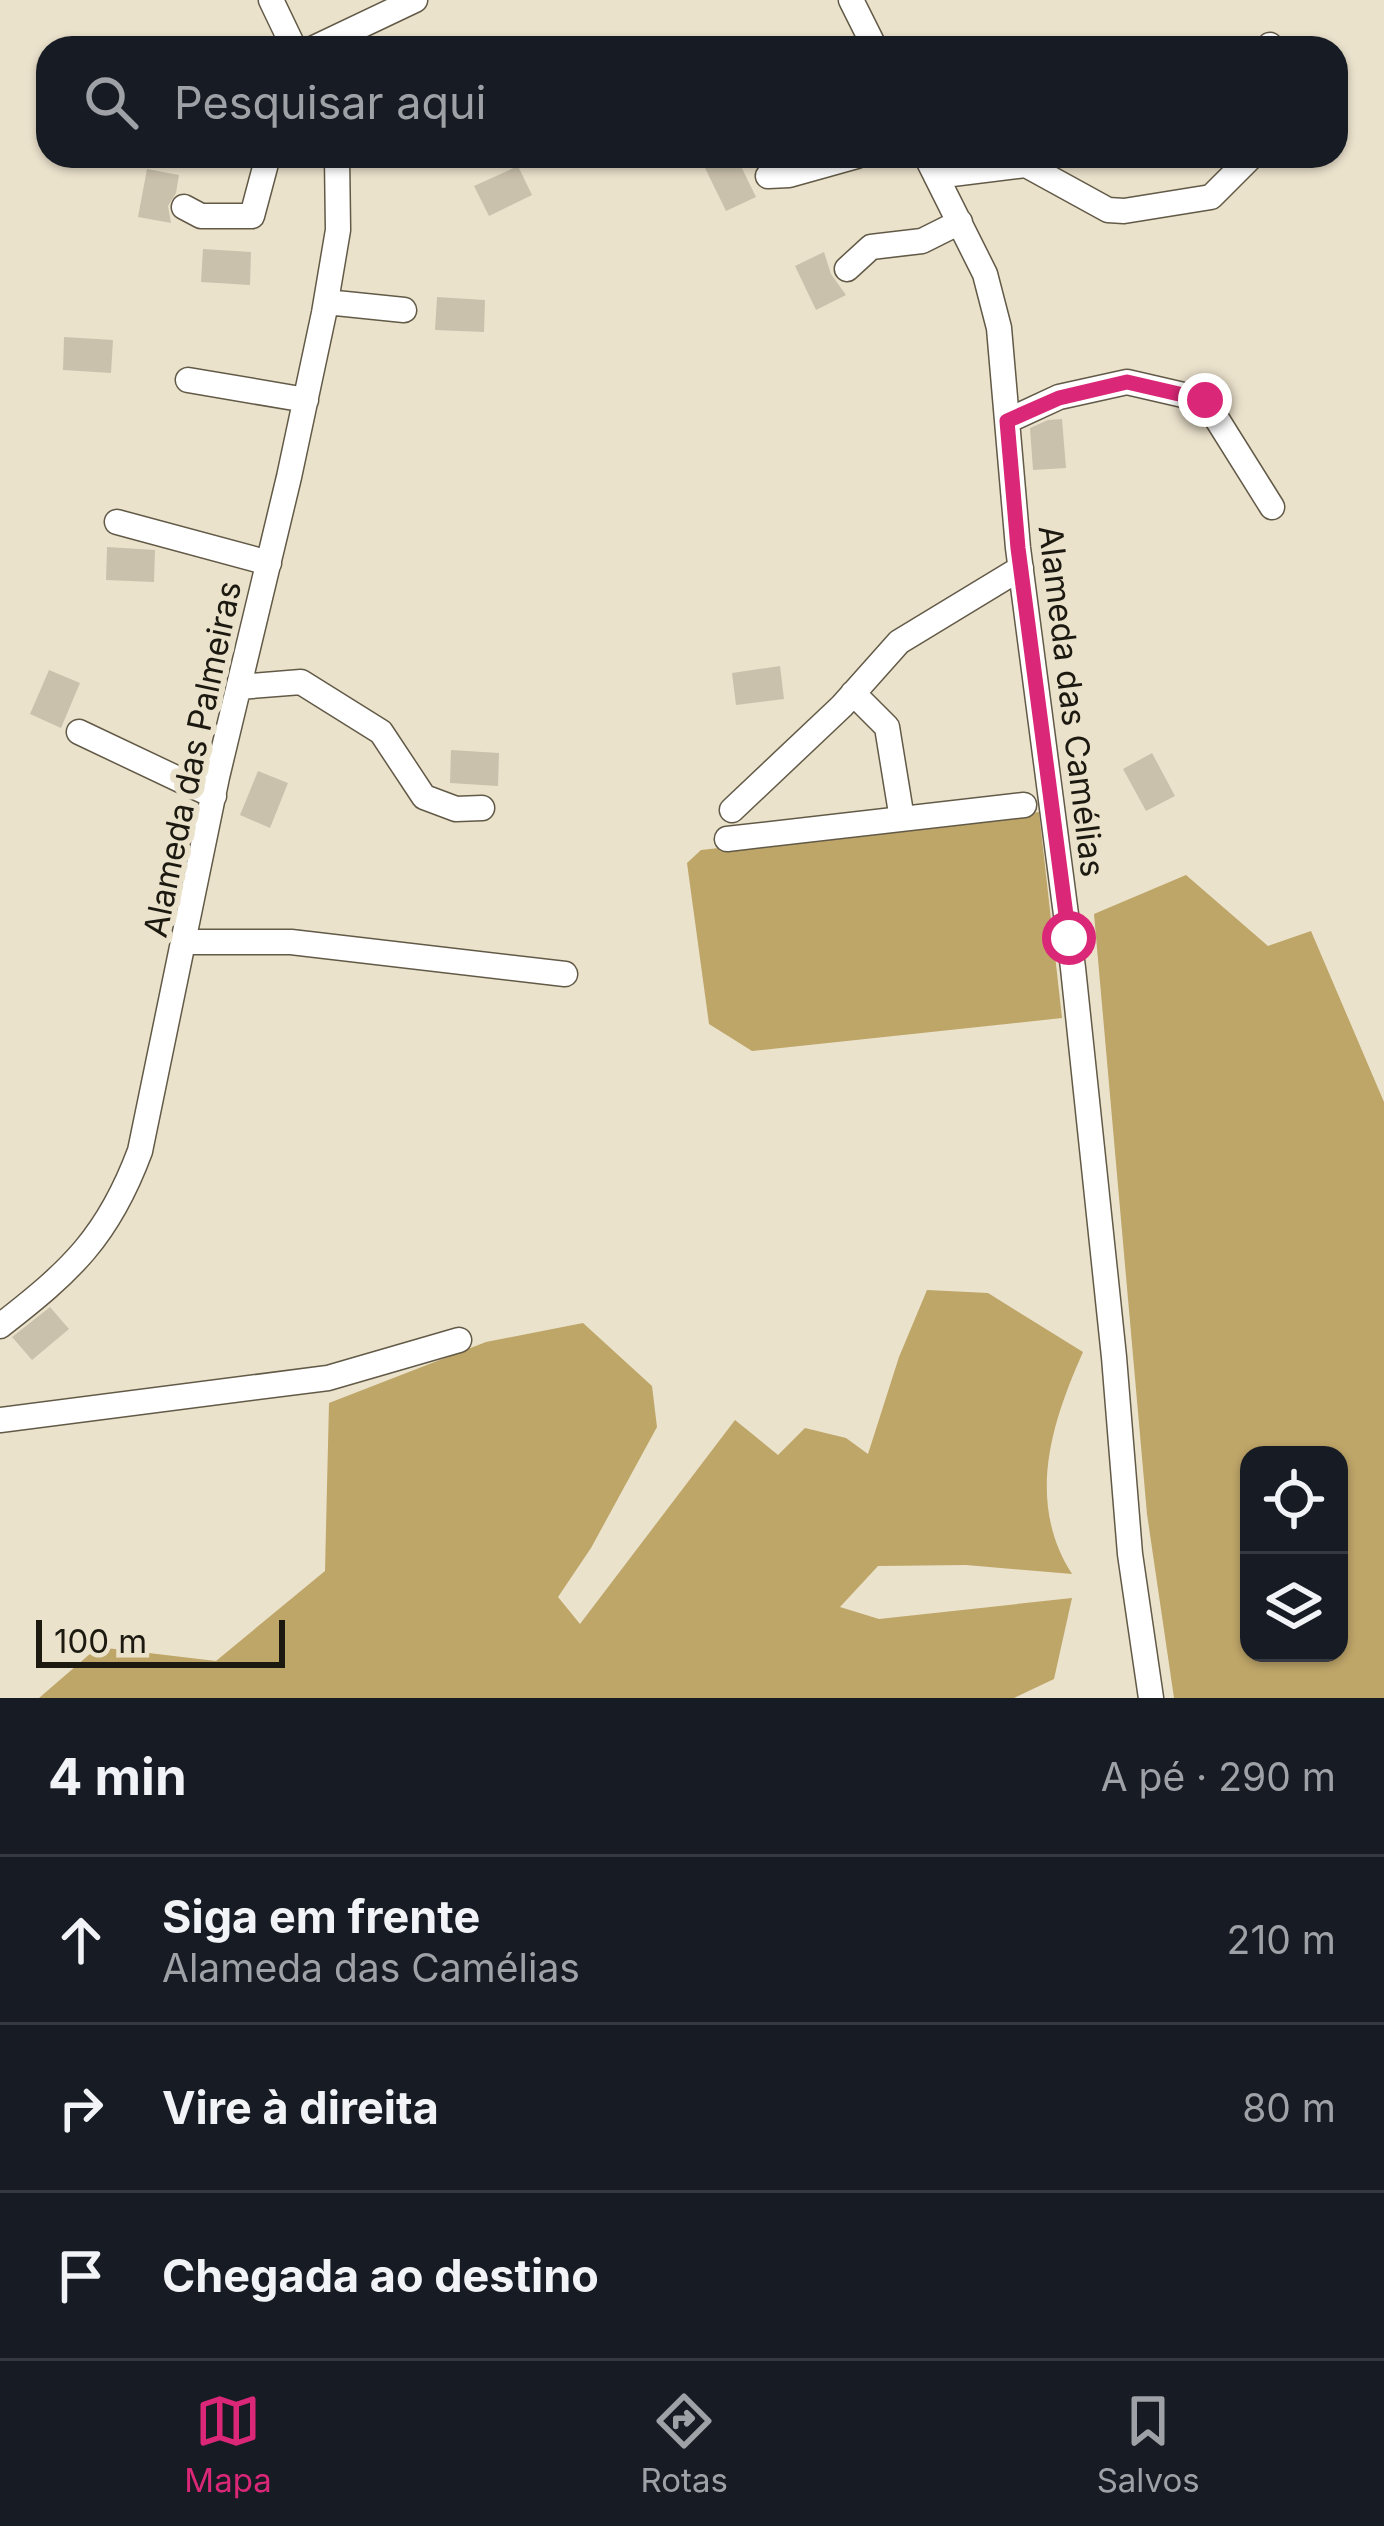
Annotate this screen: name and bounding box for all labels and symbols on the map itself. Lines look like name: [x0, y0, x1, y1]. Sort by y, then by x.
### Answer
route end: [1178, 373, 1232, 427]
street label: Alameda das Camélias: [1031, 523, 1113, 879]
street label: Alameda das Palmeiras: [135, 577, 249, 941]
route start: [1042, 911, 1096, 965]
scale bar: [36, 1614, 285, 1667]

